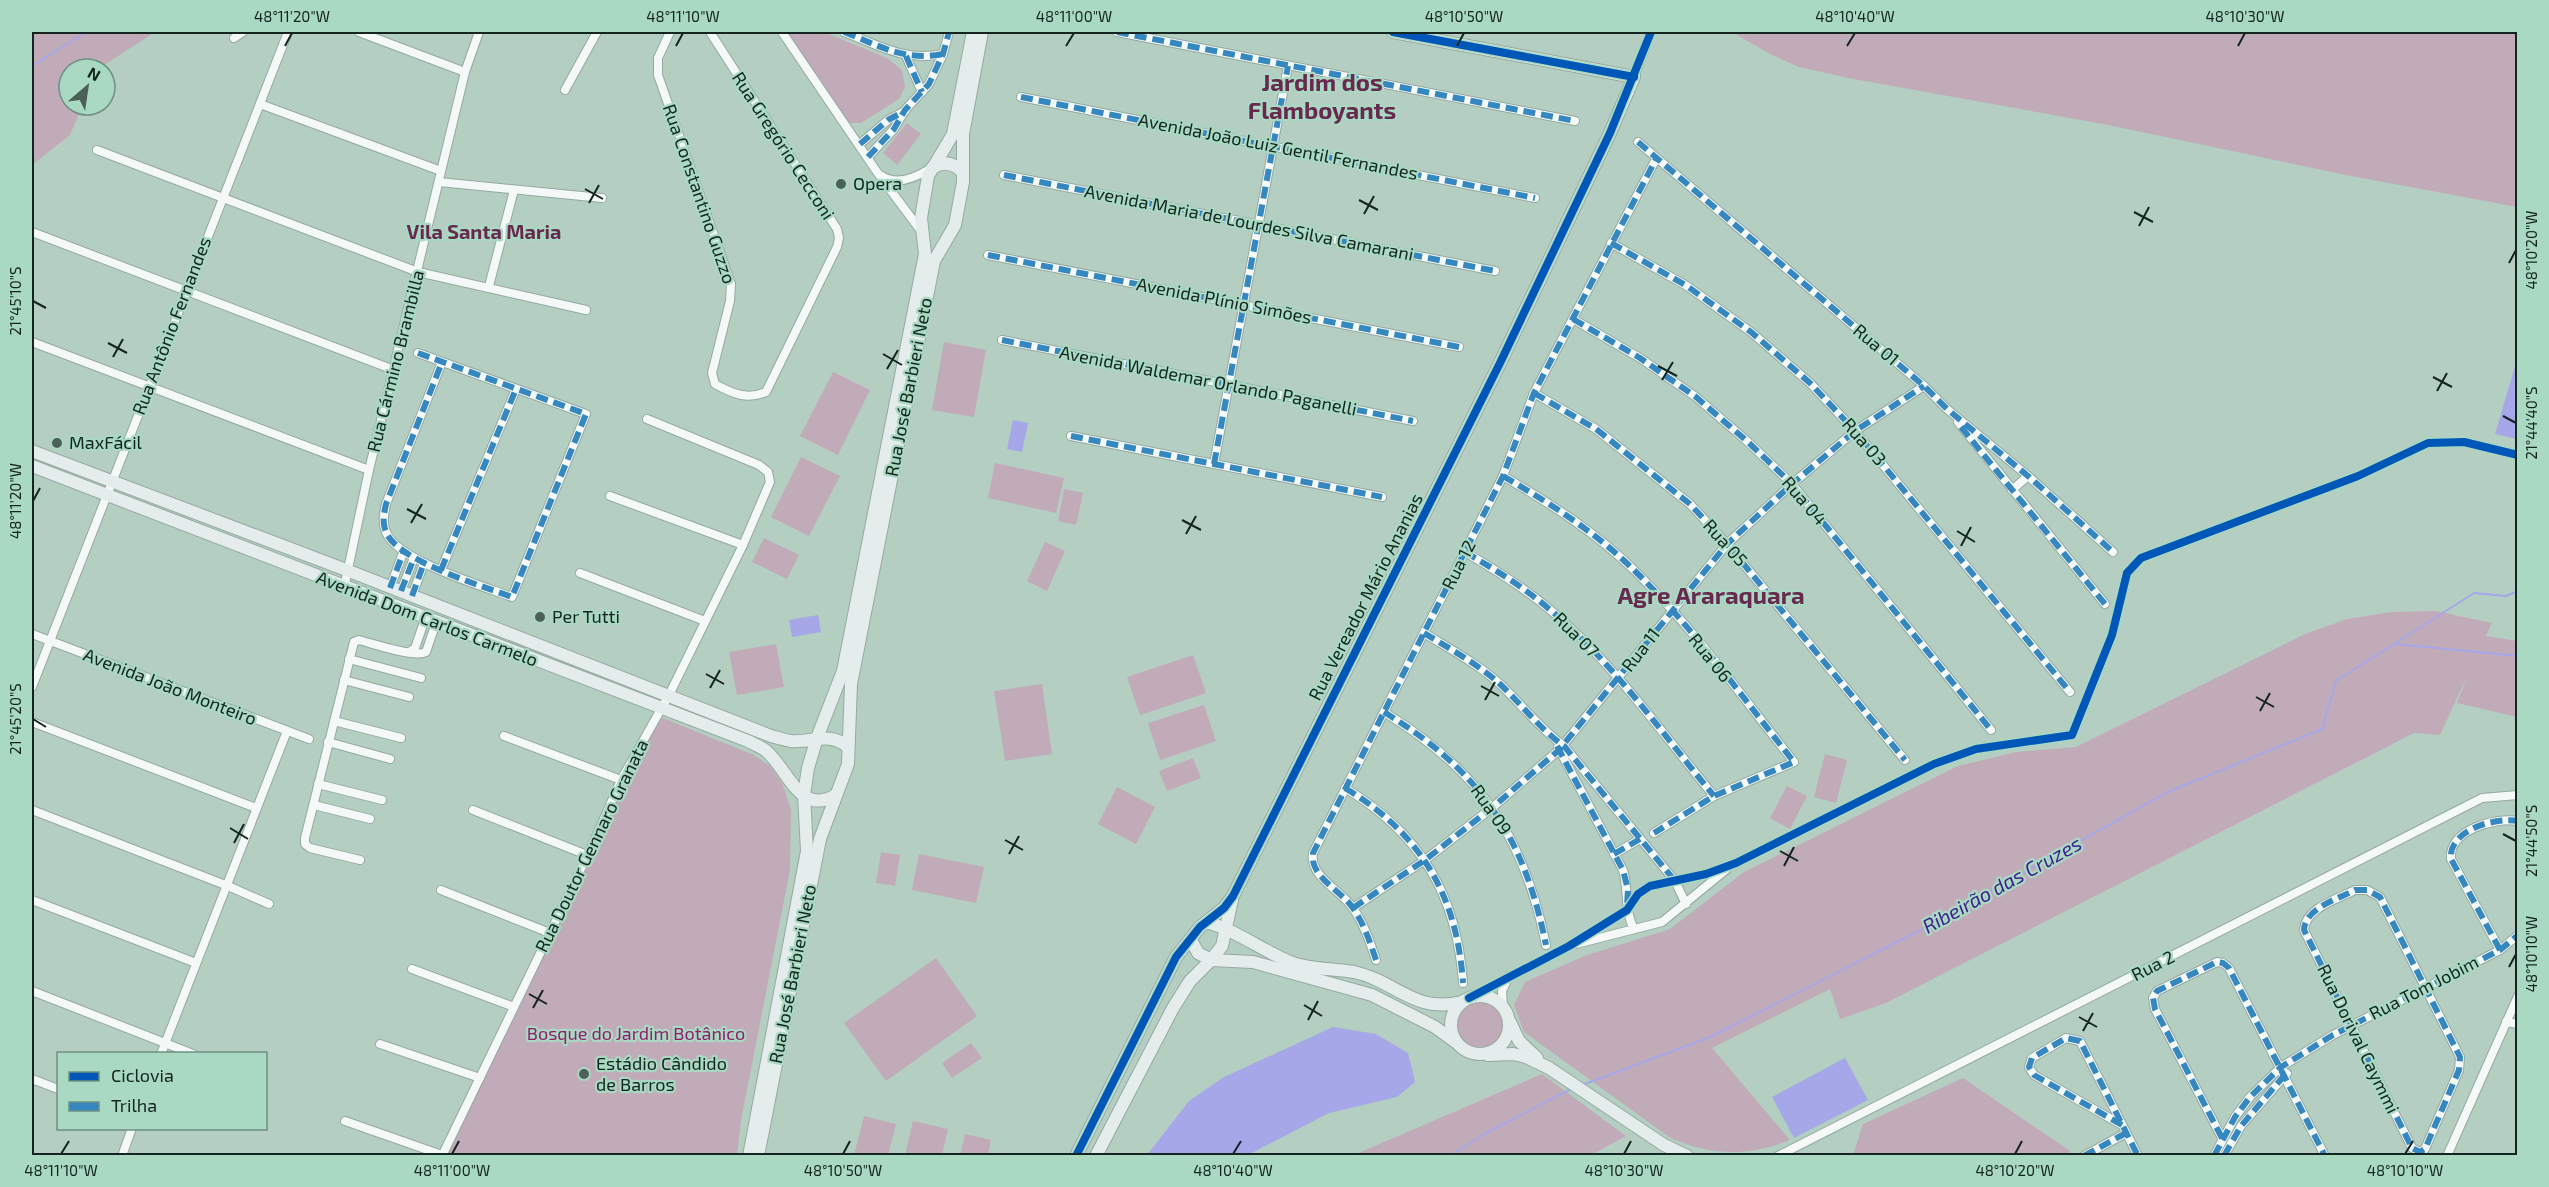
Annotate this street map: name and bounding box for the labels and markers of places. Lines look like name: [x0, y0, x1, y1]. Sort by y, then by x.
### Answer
place label: Opera: [853, 172, 902, 194]
marker: Opera: [834, 177, 848, 191]
place label: MaxFácil: [69, 431, 143, 453]
marker: MaxFácil: [50, 436, 64, 450]
place label: Per Tutti: [552, 605, 620, 627]
marker: Per Tutti: [533, 610, 547, 624]
place label: Estádio Cândido de Barros: [596, 1052, 727, 1095]
marker: Estádio Cândido de Barros: [577, 1067, 591, 1081]

